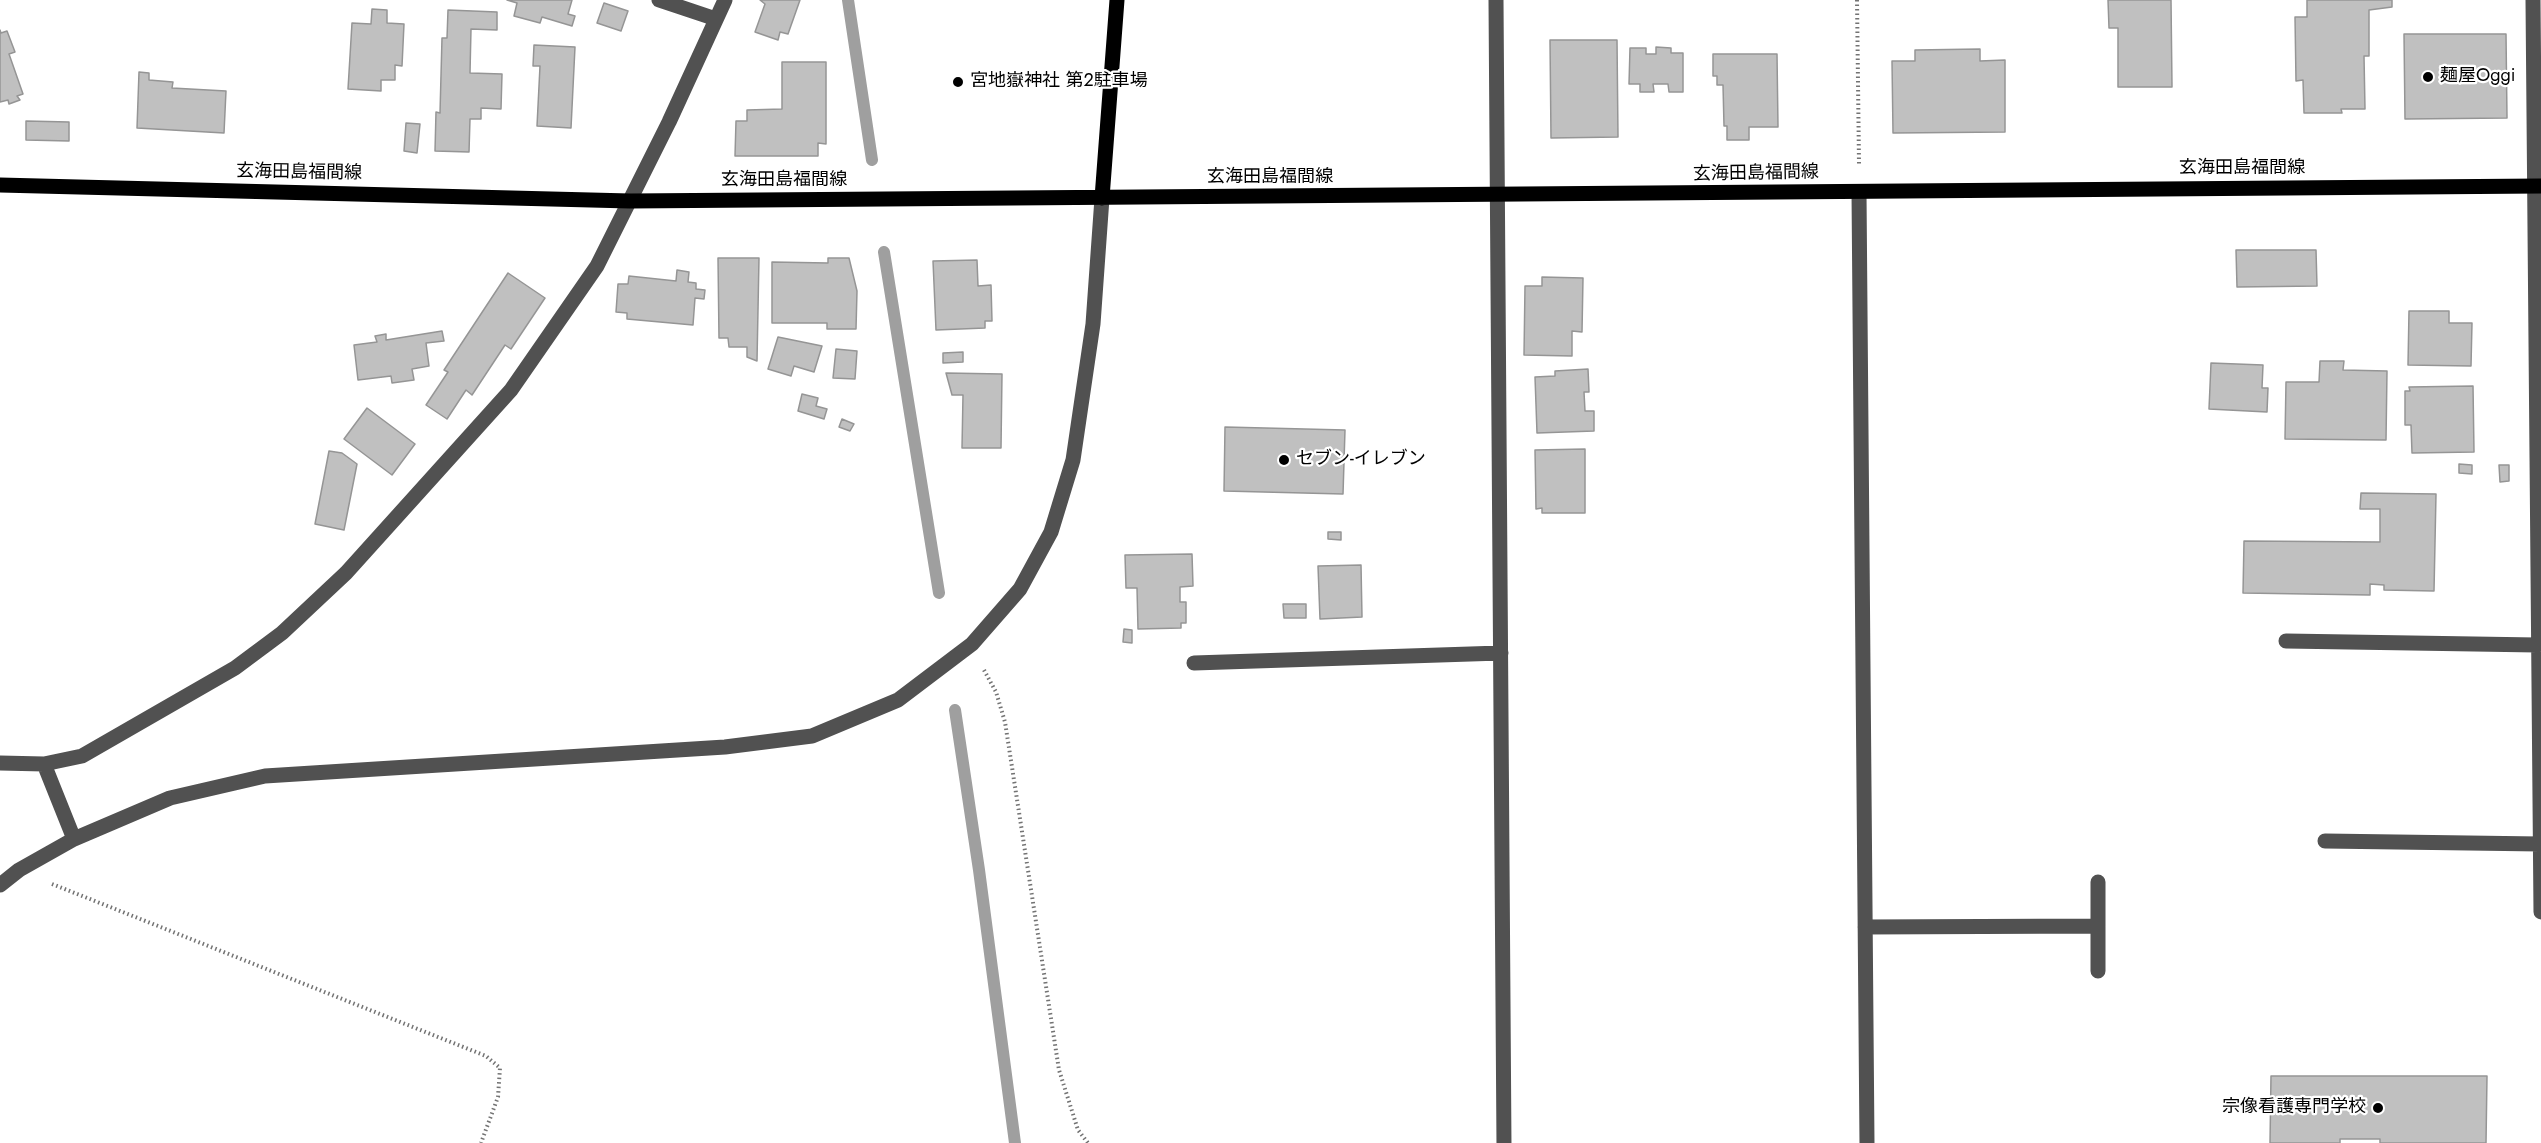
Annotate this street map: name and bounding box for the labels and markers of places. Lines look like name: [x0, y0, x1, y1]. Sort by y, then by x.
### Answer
place label: 麺屋Oggi: [2440, 66, 2515, 88]
marker: 麺屋Oggi: [2421, 70, 2435, 84]
place label: 宮地嶽神社 第2駐車場: [970, 71, 1148, 93]
marker: 宮地嶽神社 第2駐車場: [951, 75, 965, 89]
place label: セブン-イレブン: [1296, 449, 1426, 471]
marker: セブン-イレブン: [1277, 453, 1291, 467]
place label: 宗像看護専門学校: [2222, 1097, 2366, 1119]
marker: 宗像看護専門学校: [2371, 1101, 2385, 1115]

